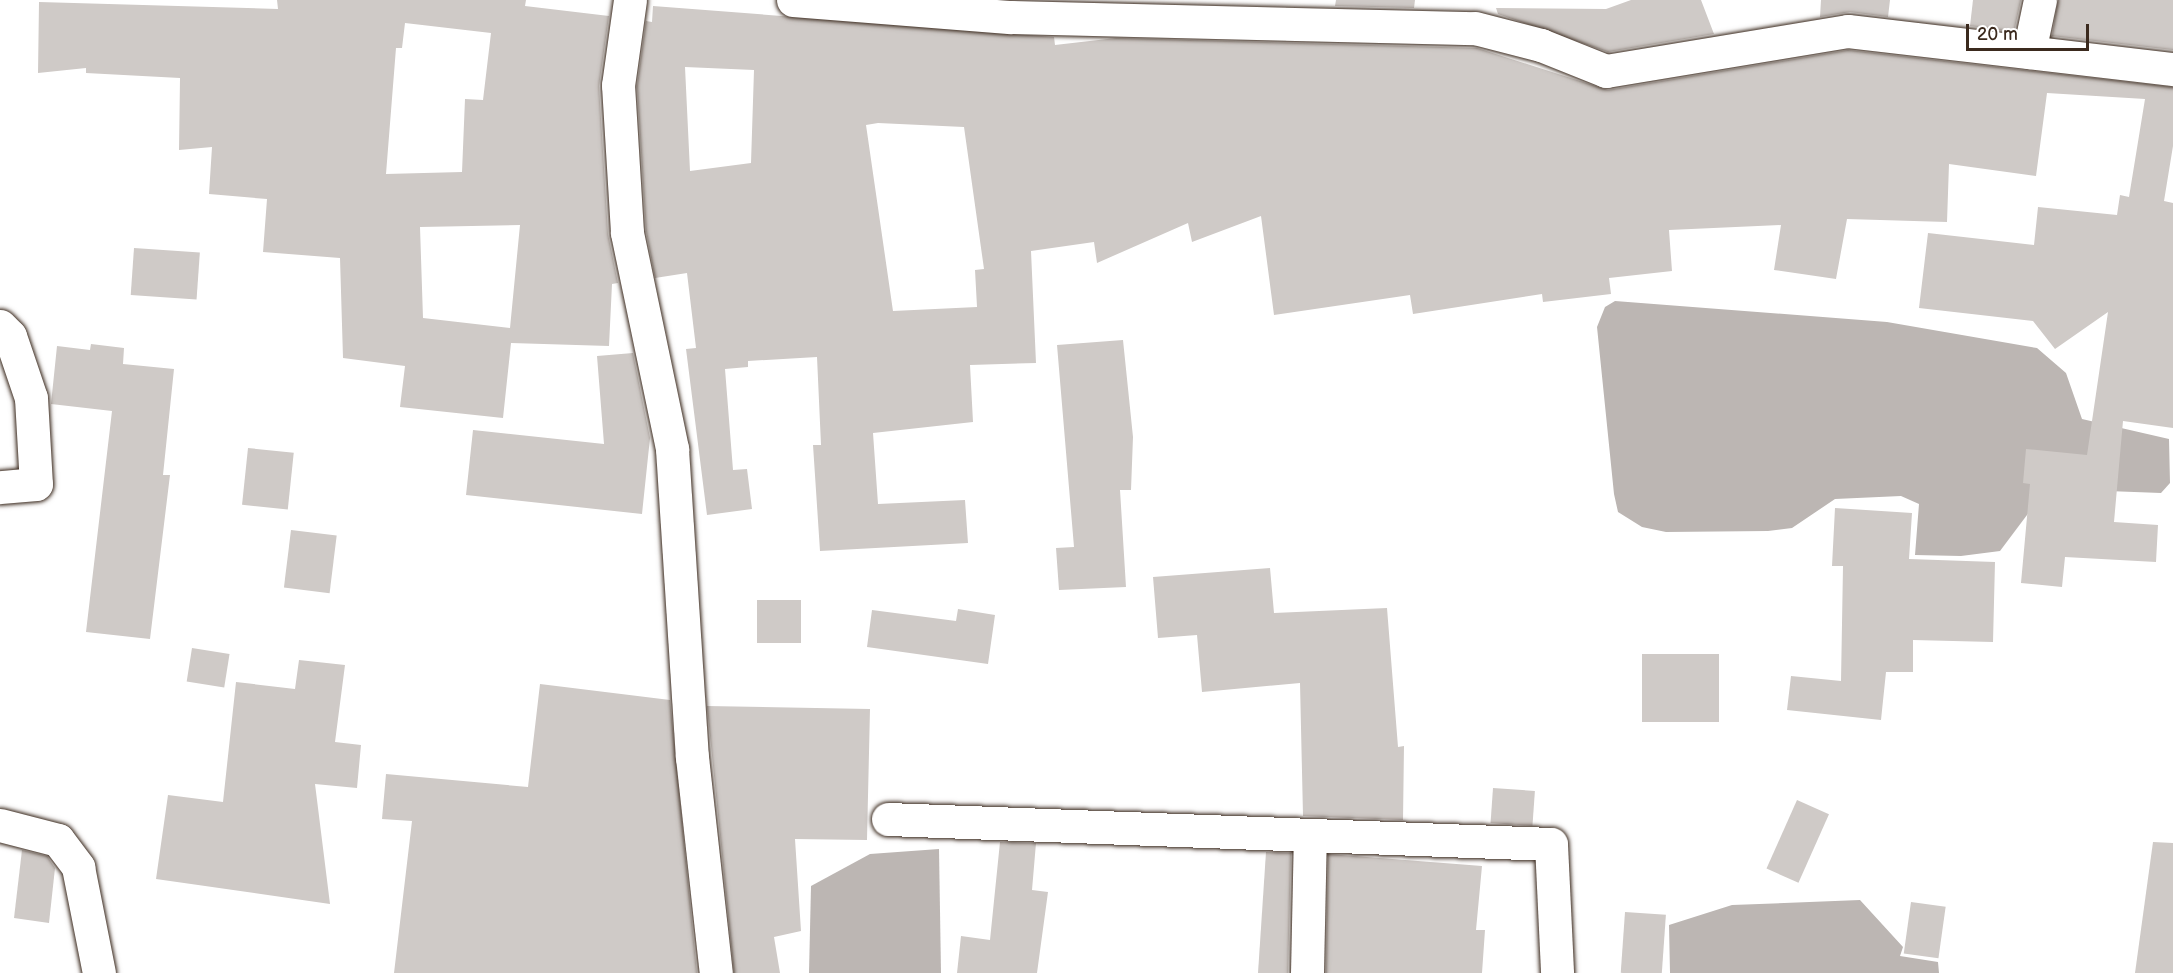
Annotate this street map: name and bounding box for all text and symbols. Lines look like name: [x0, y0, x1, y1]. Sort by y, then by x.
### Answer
scale bar: [1969, 12, 2092, 50]
text: 20 m: [1977, 24, 2018, 45]

